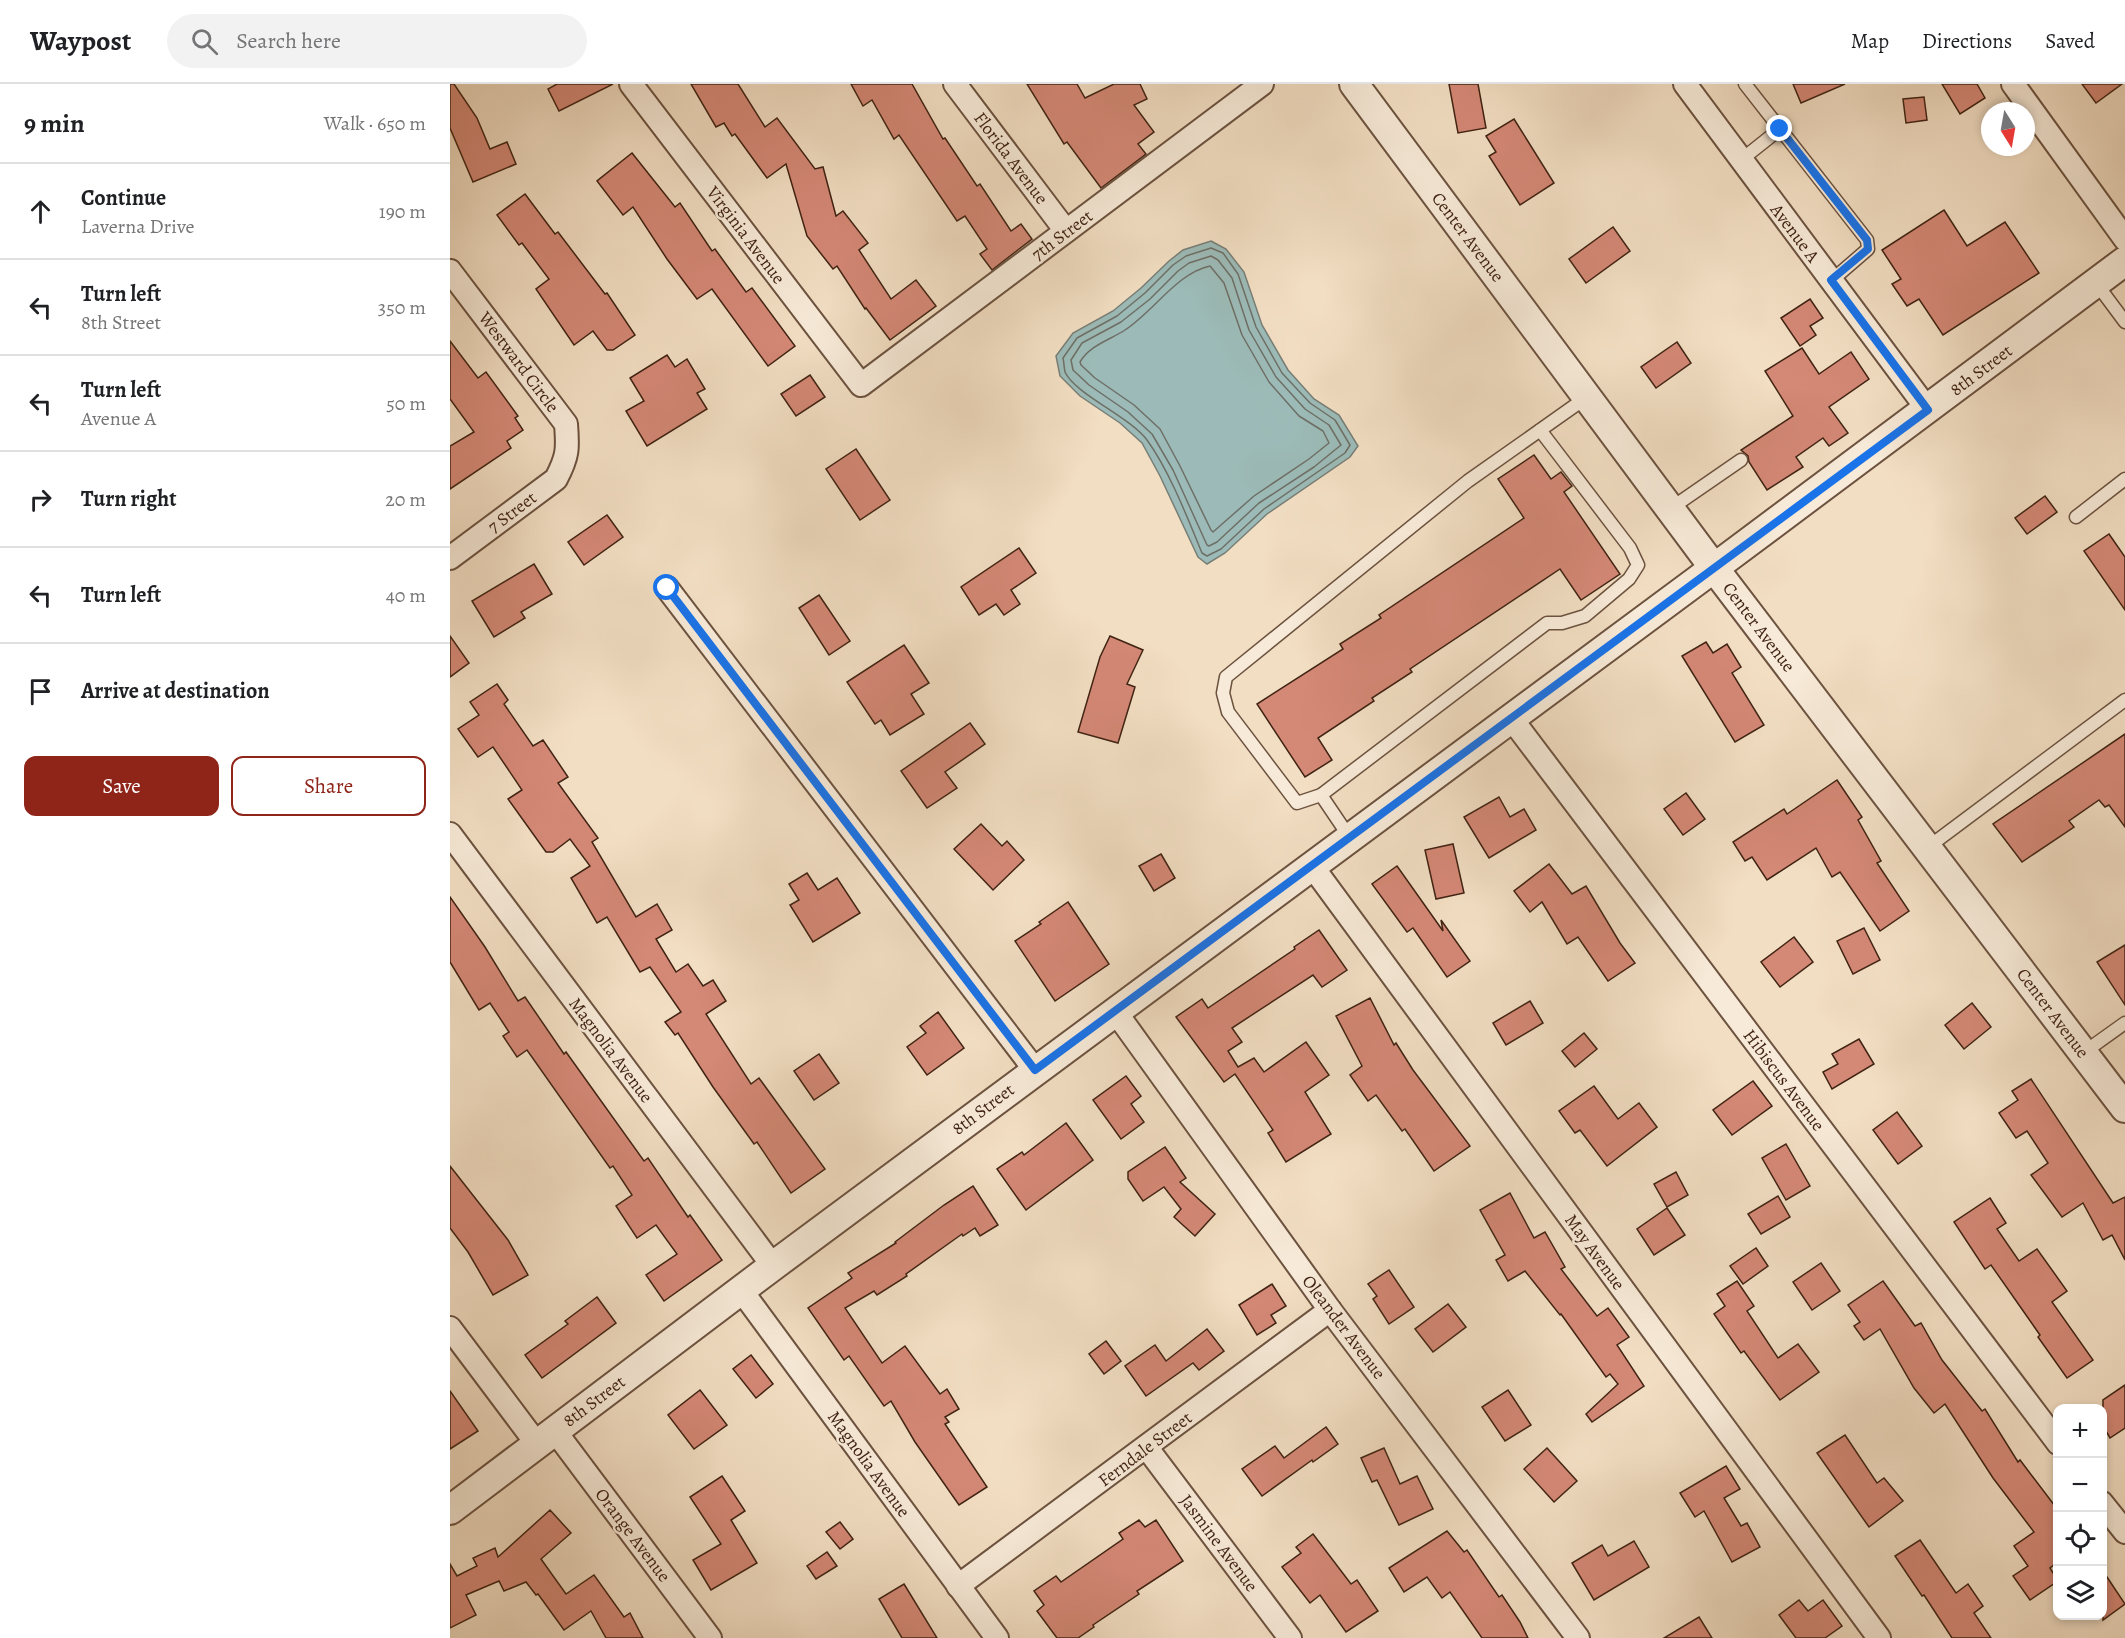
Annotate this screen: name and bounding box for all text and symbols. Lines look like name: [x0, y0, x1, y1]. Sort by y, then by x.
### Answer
search box: [167, 14, 587, 68]
text: Waypost: [30, 22, 131, 60]
icon: search: [188, 25, 221, 58]
text: Search here: [236, 26, 341, 56]
text: Map: [1851, 27, 1889, 55]
text: Directions: [1922, 27, 2012, 55]
text: Saved: [2045, 27, 2095, 55]
north arrow: [1981, 102, 2035, 156]
text: 9 min: [24, 106, 85, 141]
street label: Florida Avenue: [968, 107, 1054, 209]
text: Walk · 650 m: [324, 110, 426, 137]
route end: [1766, 115, 1792, 141]
street label: Virginia Avenue: [701, 180, 791, 289]
text: Continue: [81, 183, 166, 213]
street label: Center Avenue: [1426, 187, 1510, 287]
icon: ahead: [24, 195, 57, 228]
text: 190 m: [379, 198, 426, 225]
street label: Avenue A: [1764, 198, 1825, 268]
street label: 7th Street: [1026, 204, 1098, 266]
text: Laverna Drive: [81, 213, 194, 240]
text: Turn left: [81, 279, 161, 309]
icon: left: [24, 291, 57, 324]
text: 350 m: [378, 294, 426, 321]
street label: Westward Circle: [473, 306, 565, 417]
text: 8th Street: [81, 309, 161, 336]
street label: 8th Street: [1945, 339, 2017, 401]
text: Turn left: [81, 375, 161, 405]
icon: left: [24, 387, 57, 420]
text: 50 m: [386, 390, 426, 417]
text: Avenue A: [81, 405, 156, 432]
icon: right: [24, 483, 57, 516]
text: Turn right: [81, 484, 177, 514]
text: 20 m: [385, 486, 426, 513]
street label: 7 Street: [483, 486, 541, 538]
route start: [653, 574, 679, 600]
street label: Center Avenue: [1717, 577, 1801, 677]
icon: left: [24, 579, 57, 612]
text: Turn left: [81, 580, 161, 610]
text: 40 m: [386, 582, 426, 609]
icon: arrive: [24, 675, 57, 708]
text: Arrive at destination: [81, 676, 270, 706]
button: Save: [24, 756, 219, 816]
button: Share: [231, 756, 426, 816]
street label: Center Avenue: [2011, 963, 2095, 1063]
street label: Magnolia Avenue: [563, 992, 659, 1108]
street label: Hibiscus Avenue: [1738, 1024, 1830, 1136]
street label: 8th Street: [947, 1078, 1019, 1140]
street label: May Avenue: [1559, 1209, 1631, 1295]
street label: Oleander Avenue: [1297, 1270, 1391, 1384]
street label: 8th Street: [558, 1370, 630, 1432]
map controls: [2053, 1404, 2107, 1620]
button: +: [2053, 1404, 2107, 1458]
street label: Magnolia Avenue: [822, 1406, 916, 1522]
street label: Ferndale Street: [1093, 1406, 1197, 1492]
button: −: [2053, 1458, 2107, 1512]
street label: Orange Avenue: [590, 1483, 676, 1587]
street label: Jasmine Avenue: [1174, 1489, 1264, 1597]
button: locate: [2053, 1512, 2107, 1566]
button: layers: [2053, 1566, 2107, 1620]

